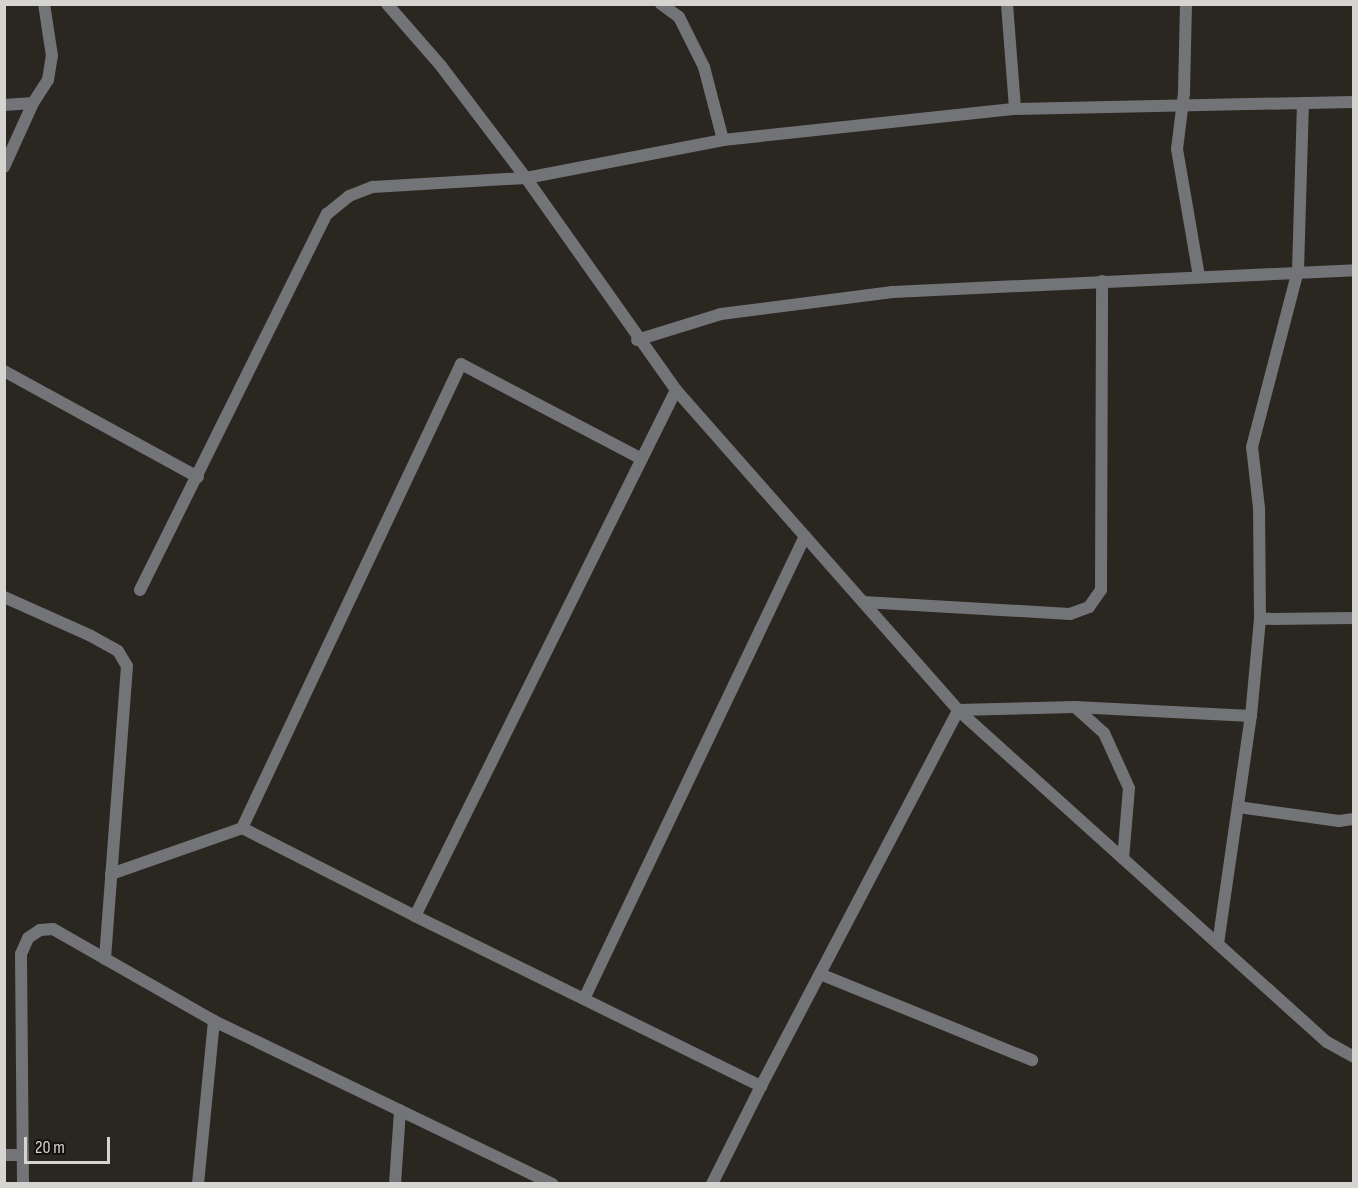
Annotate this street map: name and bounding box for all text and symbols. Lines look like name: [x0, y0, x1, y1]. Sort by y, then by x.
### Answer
scale bar: [27, 1125, 112, 1163]
text: 20 m: [35, 1137, 65, 1158]

